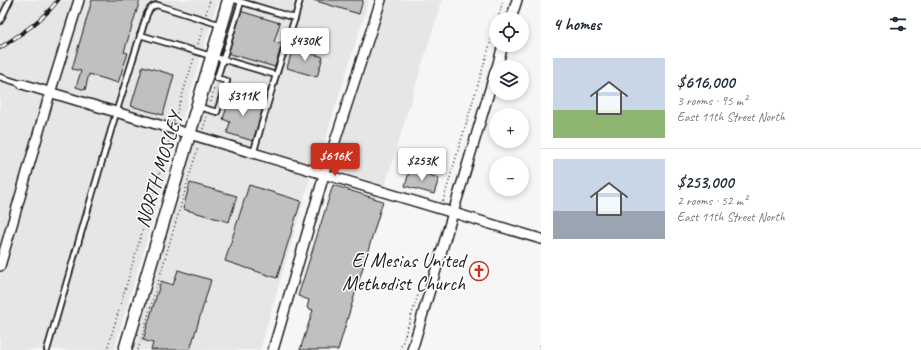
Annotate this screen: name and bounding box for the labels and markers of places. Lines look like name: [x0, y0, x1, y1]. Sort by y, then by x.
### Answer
pin: $430K: [277, 28, 333, 62]
pin: $311K: [215, 83, 271, 117]
pin: $616K: [307, 143, 363, 177]
pin: $253K: [394, 148, 450, 182]
place label: El Mesias United Methodist Church: [342, 248, 468, 296]
church icon: El Mesias United Methodist Church: [468, 260, 490, 282]

